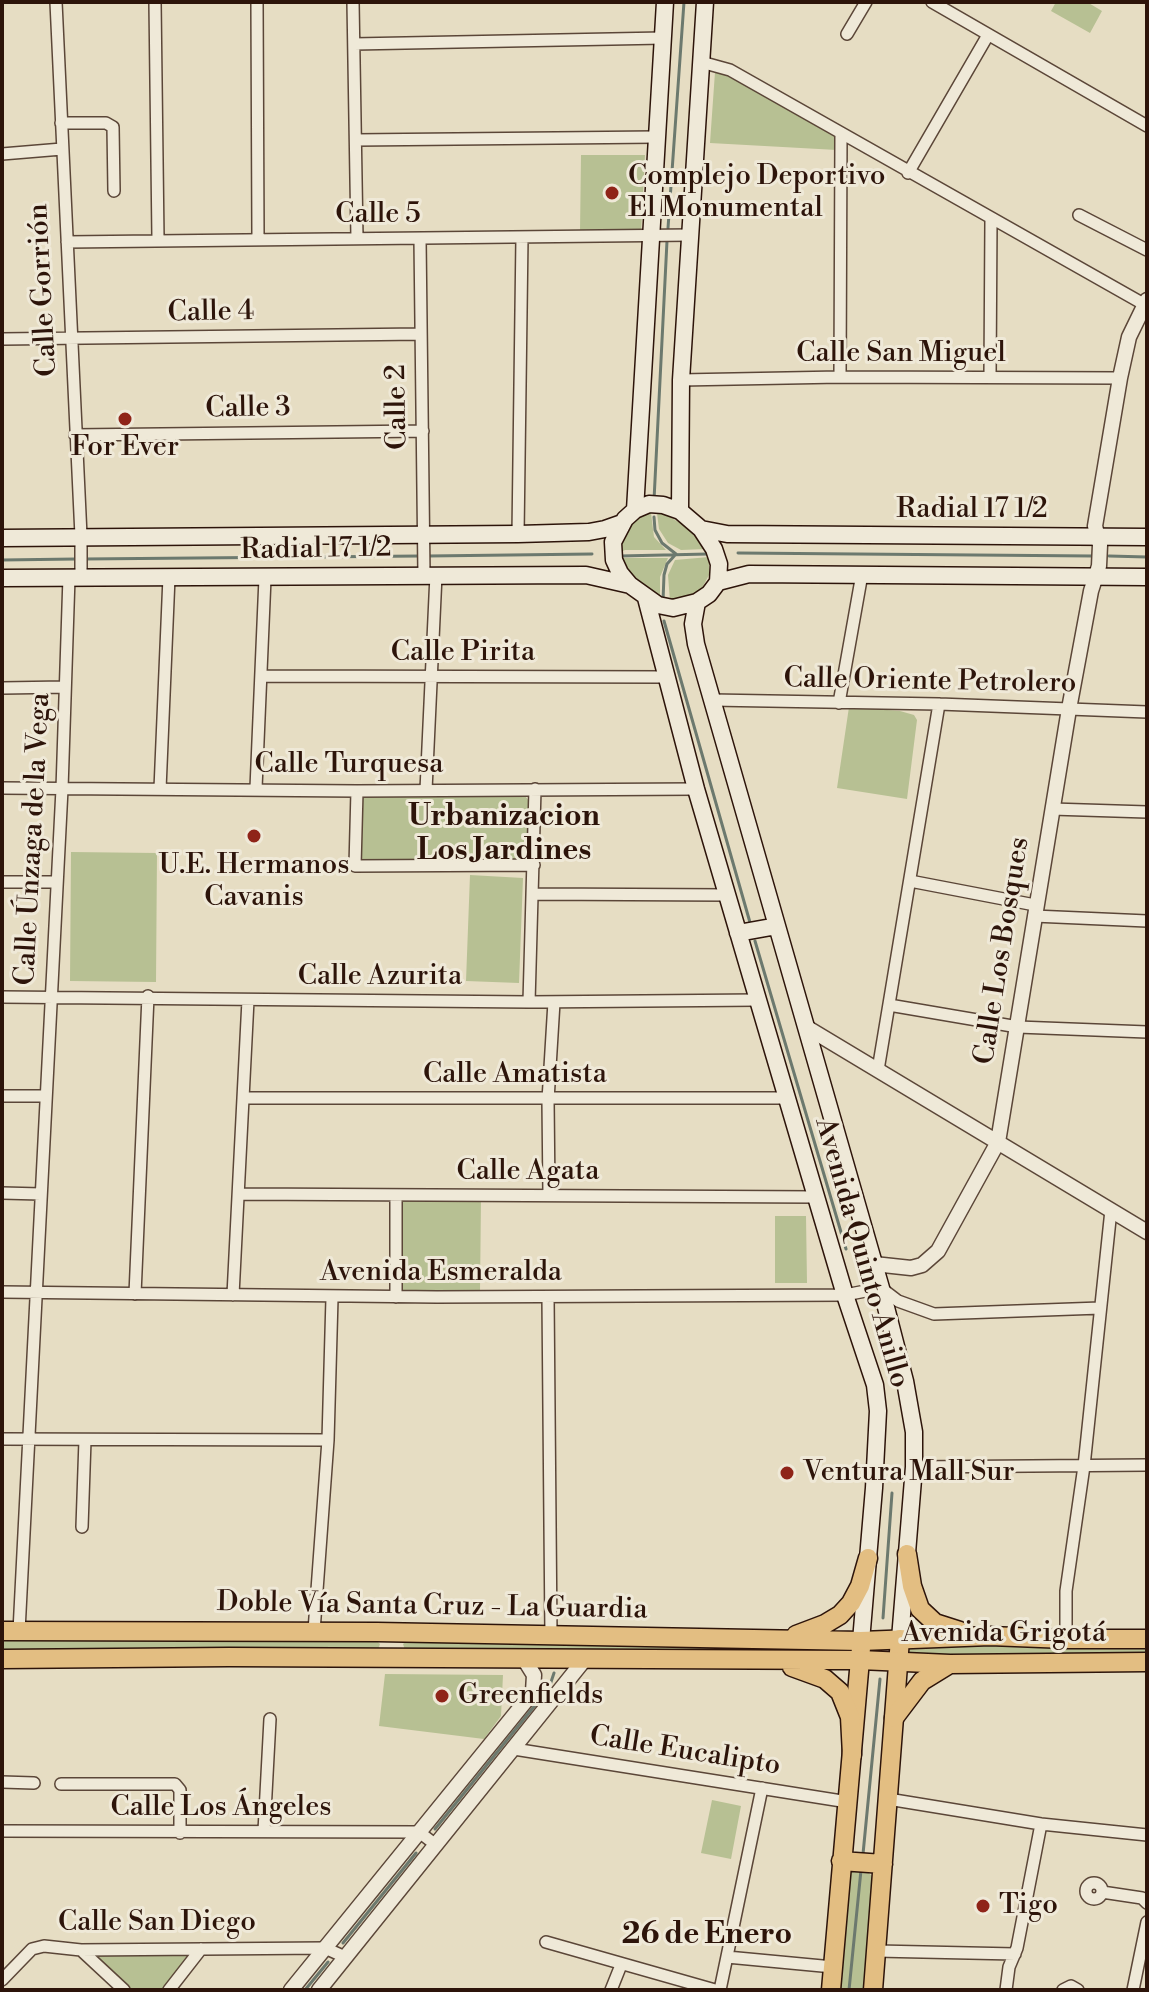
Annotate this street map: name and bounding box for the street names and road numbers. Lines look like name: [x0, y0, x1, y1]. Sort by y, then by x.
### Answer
street label: Calle 5: [335, 198, 421, 232]
street label: Calle Gorrión: [23, 203, 65, 377]
street label: Calle 4: [167, 295, 255, 331]
street label: Calle San Miguel: [796, 337, 1006, 371]
street label: Calle 2: [380, 364, 416, 450]
street label: Calle 3: [205, 391, 291, 427]
street label: Radial 17 1/2: [896, 493, 1048, 527]
street label: Radial 17 1/2: [240, 532, 392, 568]
street label: Calle Pirita: [391, 636, 535, 670]
street label: Calle Oriente Petrolero: [783, 663, 1077, 701]
street label: Calle Únzaga de la Vega: [10, 692, 58, 986]
street label: Calle Turquesa: [255, 748, 443, 782]
street label: Calle Los Bosques: [968, 835, 1038, 1067]
street label: Calle Azurita: [298, 960, 462, 994]
street label: Calle Amatista: [423, 1058, 607, 1092]
street label: Avenida Quinto Anillo: [806, 1114, 916, 1392]
street label: Calle Agata: [456, 1155, 600, 1189]
street label: Avenida Esmeralda: [320, 1256, 562, 1290]
street label: Doble Vía Santa Cruz - La Guardia: [216, 1586, 648, 1628]
street label: Avenida Grigotá: [902, 1617, 1106, 1651]
street label: Calle Eucalipto: [587, 1720, 783, 1784]
street label: Calle Los Ángeles: [110, 1791, 332, 1825]
street label: Calle San Diego: [58, 1906, 256, 1940]

